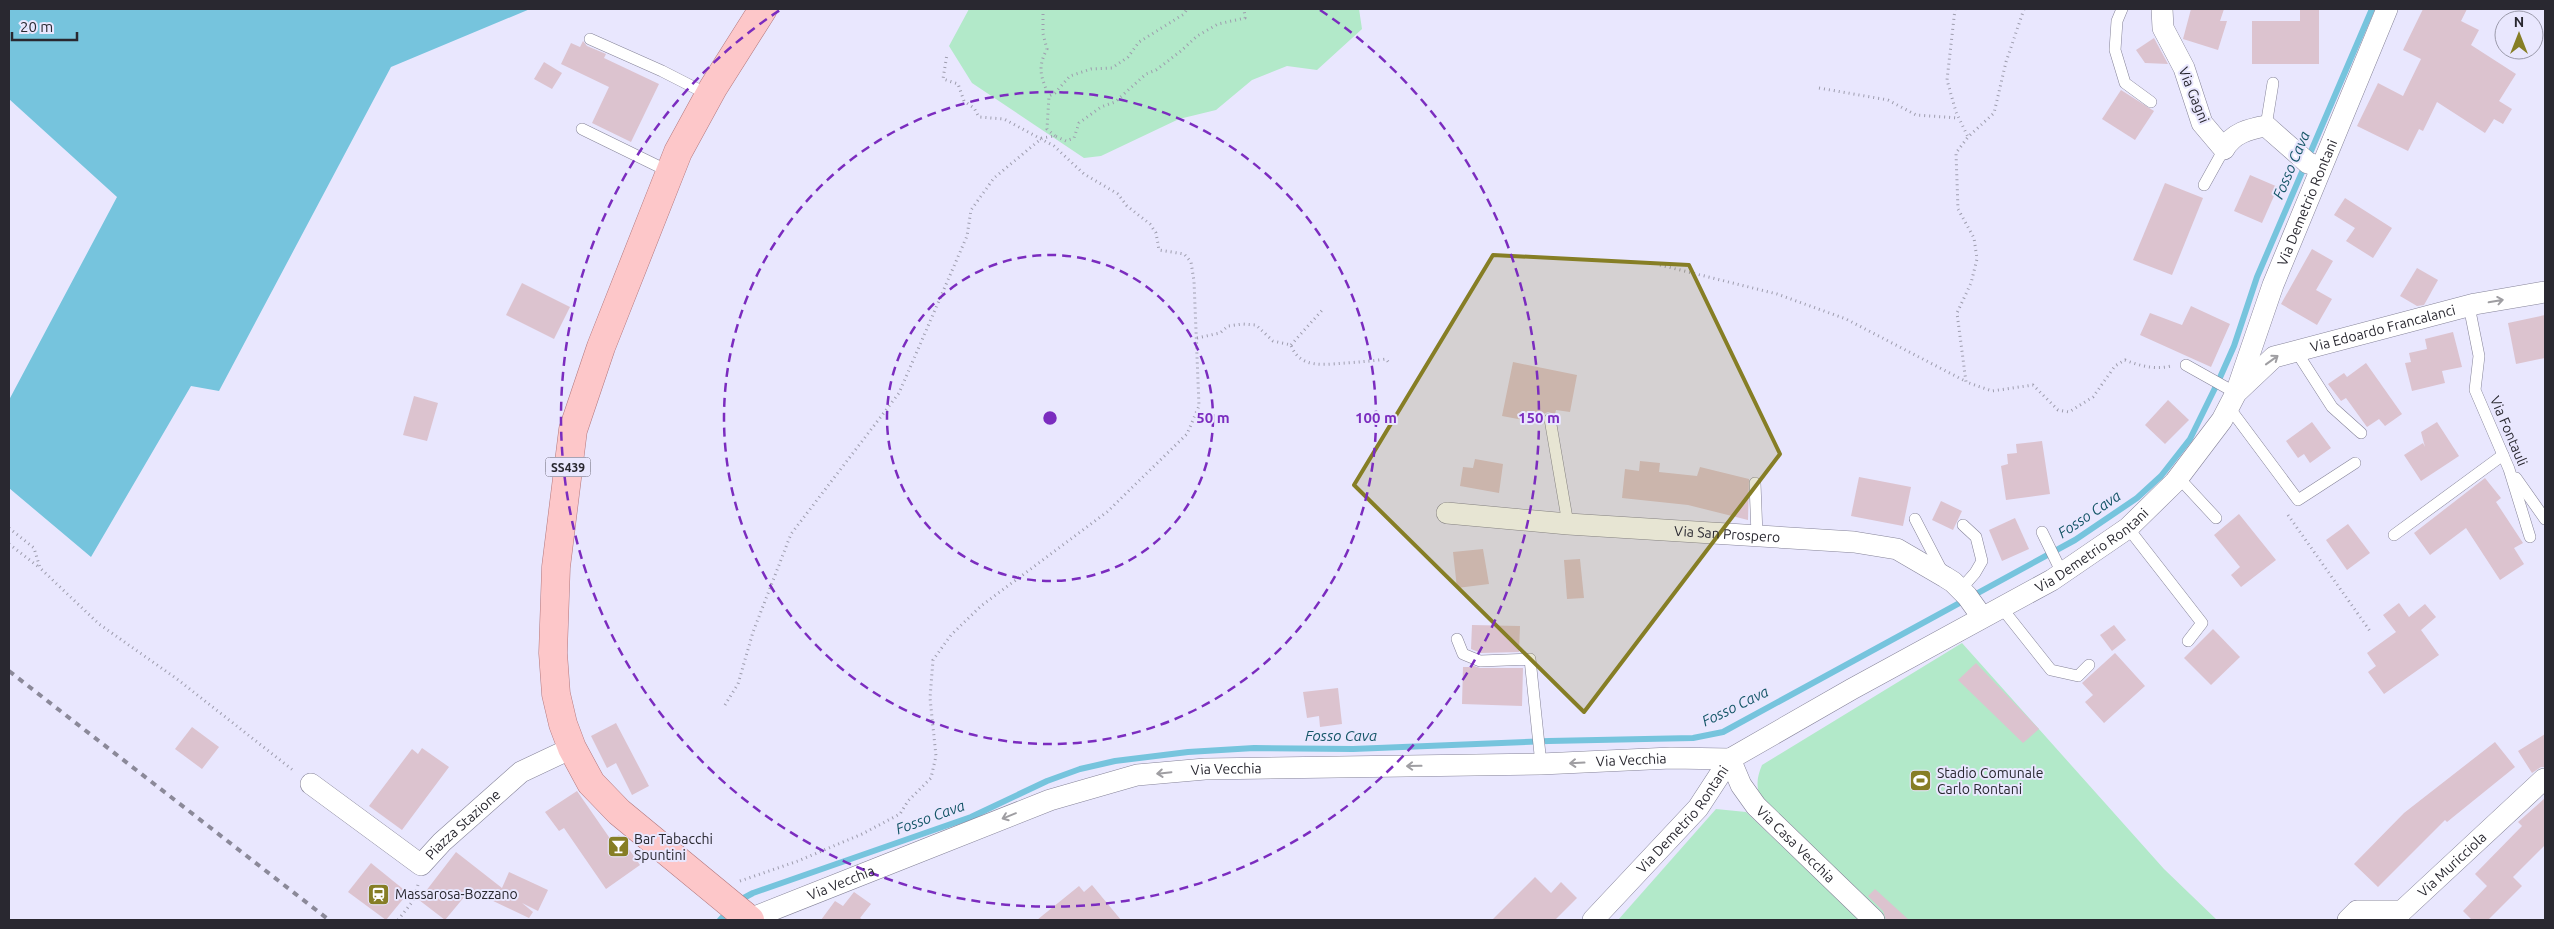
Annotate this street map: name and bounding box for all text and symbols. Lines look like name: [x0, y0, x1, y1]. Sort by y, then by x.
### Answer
scale bar: [12, 10, 78, 42]
north arrow: [2494, 10, 2544, 60]
text: N: [2514, 14, 2524, 30]
text: 20 m: [20, 18, 53, 35]
street label: Via Gagni: [2176, 65, 2212, 125]
water label: Fosso Cava: [2269, 128, 2313, 202]
street label: Via Demetrio Rontani: [2274, 137, 2340, 268]
one-way arrow: [2487, 295, 2503, 305]
street label: Via Edoardo Francalanci: [2308, 302, 2457, 355]
one-way arrow: [2265, 355, 2279, 365]
street label: Via Fontauli: [2487, 394, 2531, 468]
centre of rings: [1041, 409, 1059, 427]
text: 50 m: [1196, 409, 1230, 426]
text: 100 m: [1355, 409, 1397, 426]
text: 150 m: [1518, 409, 1560, 426]
road number: SS439: [546, 458, 590, 477]
water label: Fosso Cava: [2054, 487, 2124, 541]
street label: Via Demetrio Rontani: [2032, 505, 2152, 596]
street label: Via San Prospero: [1674, 523, 1781, 545]
water label: Fosso Cava: [1699, 683, 1771, 729]
water label: Fosso Cava: [1305, 727, 1377, 744]
street label: Via Vecchia: [1595, 750, 1667, 769]
one-way arrow: [1569, 758, 1585, 767]
street label: Via Vecchia: [1190, 760, 1262, 778]
one-way arrow: [1407, 761, 1423, 771]
street label: Via Demetrio Rontani: [1633, 763, 1732, 876]
place label: Stadio Comunale Carlo Rontani: [1937, 765, 2043, 797]
one-way arrow: [1157, 768, 1173, 778]
sports icon: Stadio Comunale Carlo Rontani: [1909, 769, 1933, 793]
street label: Piazza Stazione: [422, 786, 504, 863]
water label: Fosso Cava: [893, 797, 967, 837]
street label: Via Casa Vecchia: [1753, 803, 1838, 886]
one-way arrow: [1002, 812, 1017, 821]
street label: Via Muricciola: [2414, 829, 2490, 900]
place label: Bar Tabacchi Spuntini: [634, 831, 713, 863]
bar icon: Bar Tabacchi Spuntini: [606, 835, 630, 859]
street label: Via Vecchia: [805, 862, 877, 903]
station icon: Massarosa-Bozzano: [367, 882, 391, 906]
place label: Massarosa-Bozzano: [395, 886, 518, 902]

